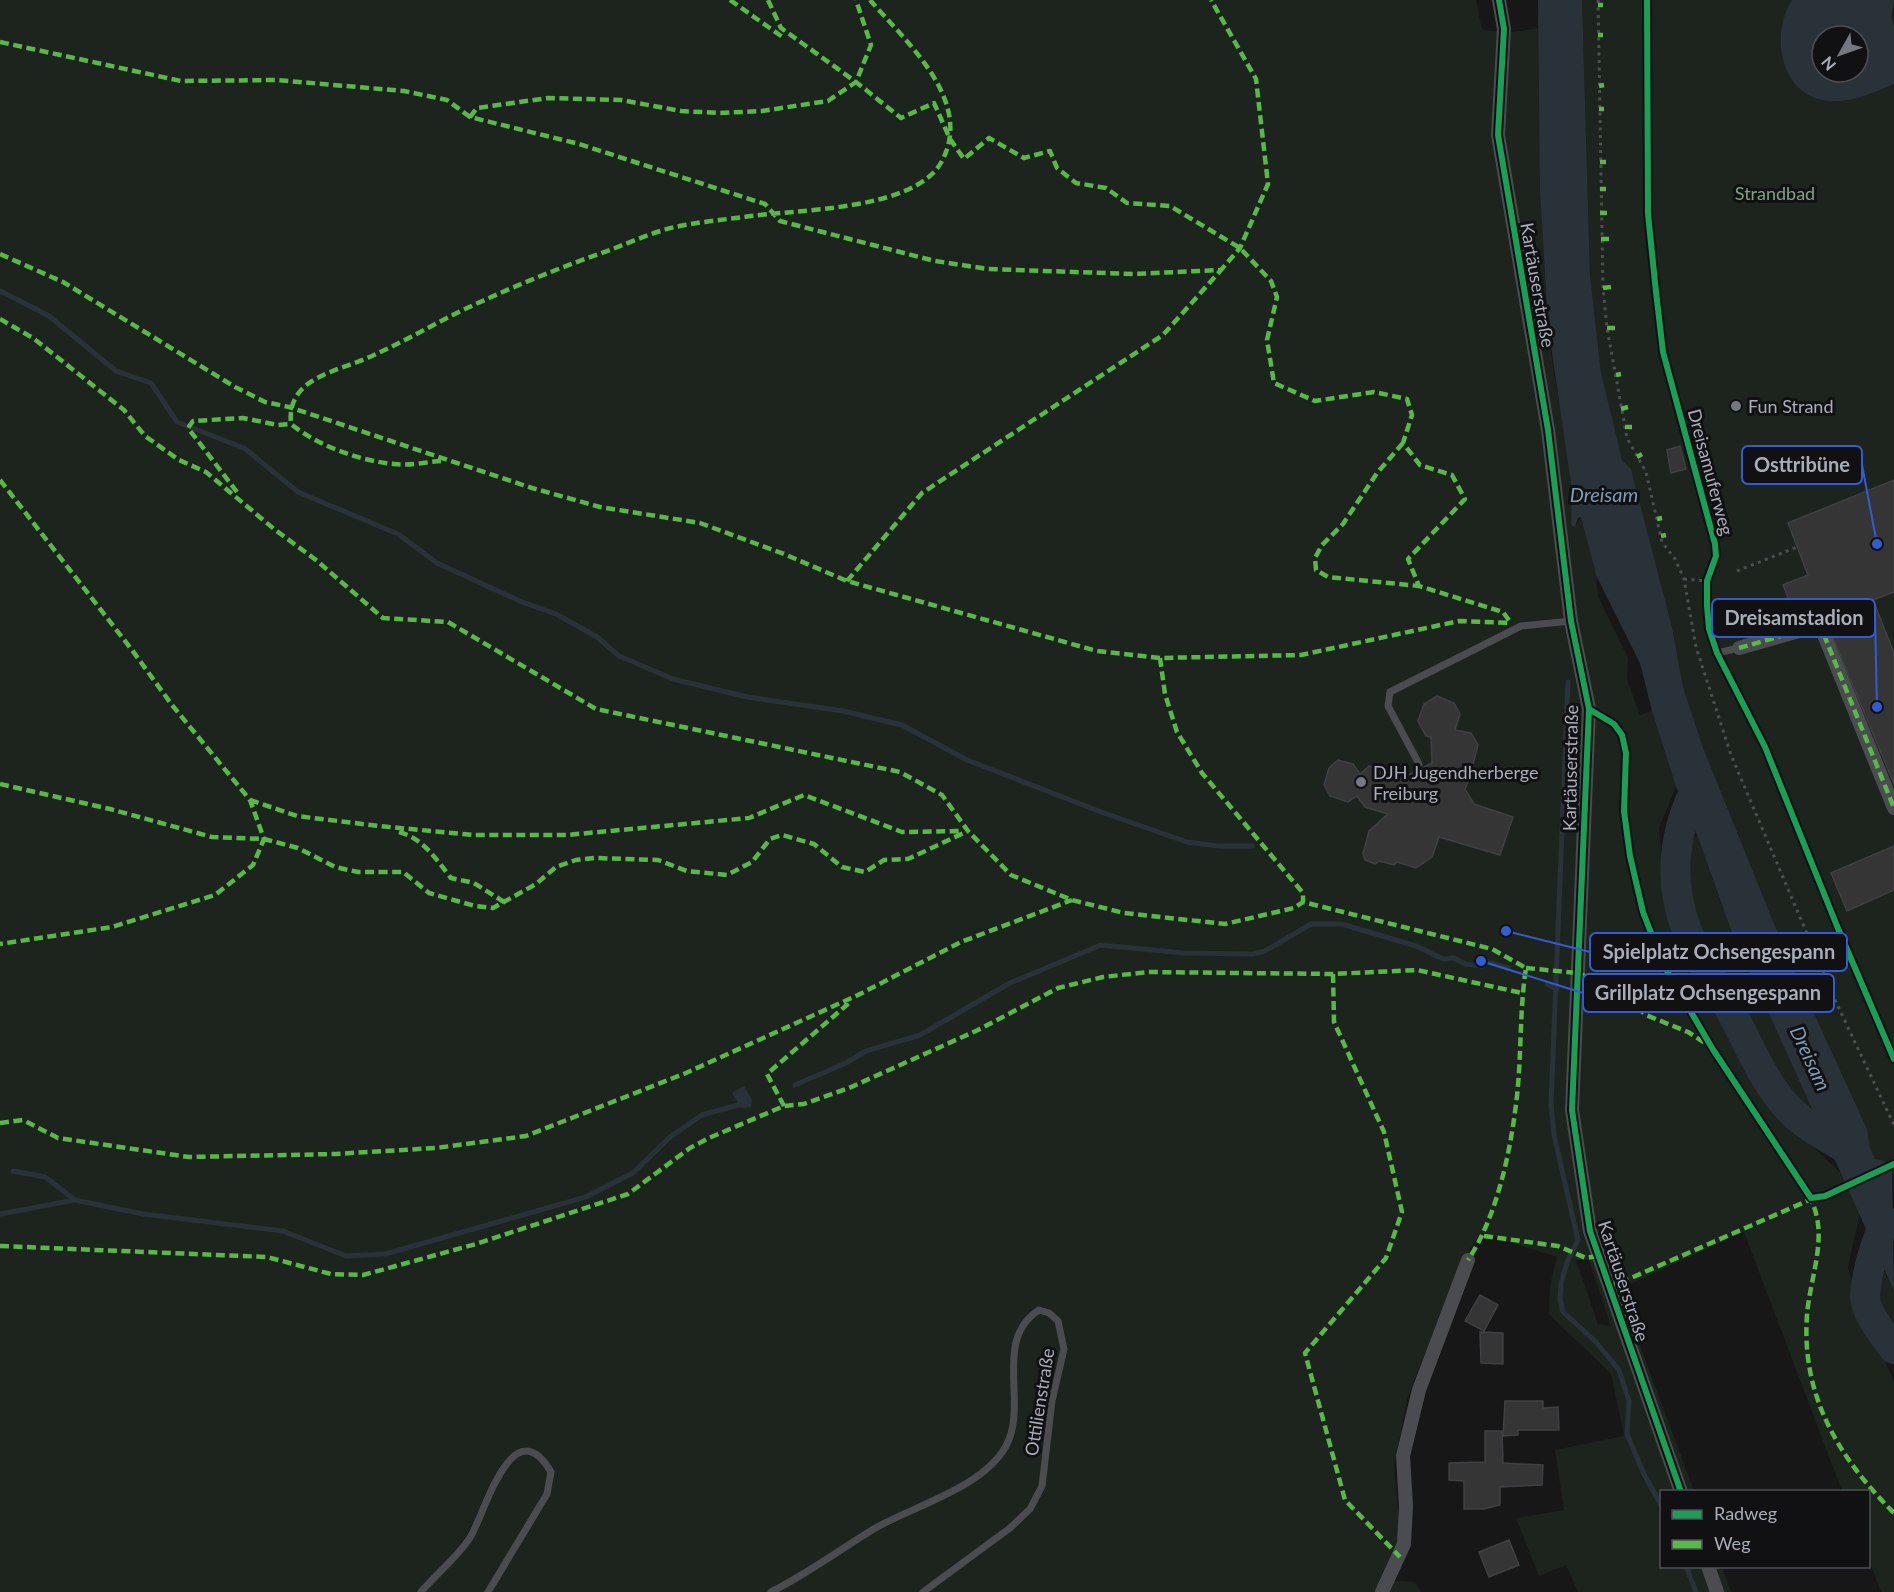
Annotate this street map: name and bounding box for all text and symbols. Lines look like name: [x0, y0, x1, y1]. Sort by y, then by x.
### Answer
north arrow: [1810, 24, 1870, 84]
text: N: [1817, 53, 1839, 75]
park label: Strandbad: [1735, 182, 1815, 204]
street label: Kartäuserstraße: [1516, 221, 1560, 349]
place label: Fun Strand: [1748, 395, 1833, 417]
marker: Fun Strand: [1729, 399, 1743, 413]
street label: Dreisamuferweg: [1684, 406, 1738, 538]
callout: Osttribüne: [1742, 446, 1862, 484]
text: Osttribüne: [1754, 452, 1850, 476]
water label: Dreisam: [1570, 482, 1638, 506]
callout: Dreisamstadion: [1712, 599, 1875, 637]
text: Dreisamstadion: [1724, 605, 1864, 629]
street label: Kartäuserstraße: [1558, 705, 1582, 831]
place label: DJH Jugendherberge Freiburg: [1373, 761, 1538, 804]
marker: DJH Jugendherberge Freiburg: [1354, 775, 1368, 789]
callout: Spielplatz Ochsengespann: [1590, 933, 1847, 971]
text: Spielplatz Ochsengespann: [1603, 939, 1835, 963]
callout: Grillplatz Ochsengespann: [1583, 974, 1834, 1012]
text: Grillplatz Ochsengespann: [1595, 980, 1821, 1004]
water label: Dreisam: [1786, 1022, 1836, 1094]
street label: Kartäuserstraße: [1594, 1218, 1654, 1344]
street label: Ottilienstraße: [1020, 1347, 1058, 1457]
legend: [1660, 1490, 1870, 1568]
text: Radweg: [1714, 1502, 1777, 1524]
text: Weg: [1714, 1532, 1751, 1554]

